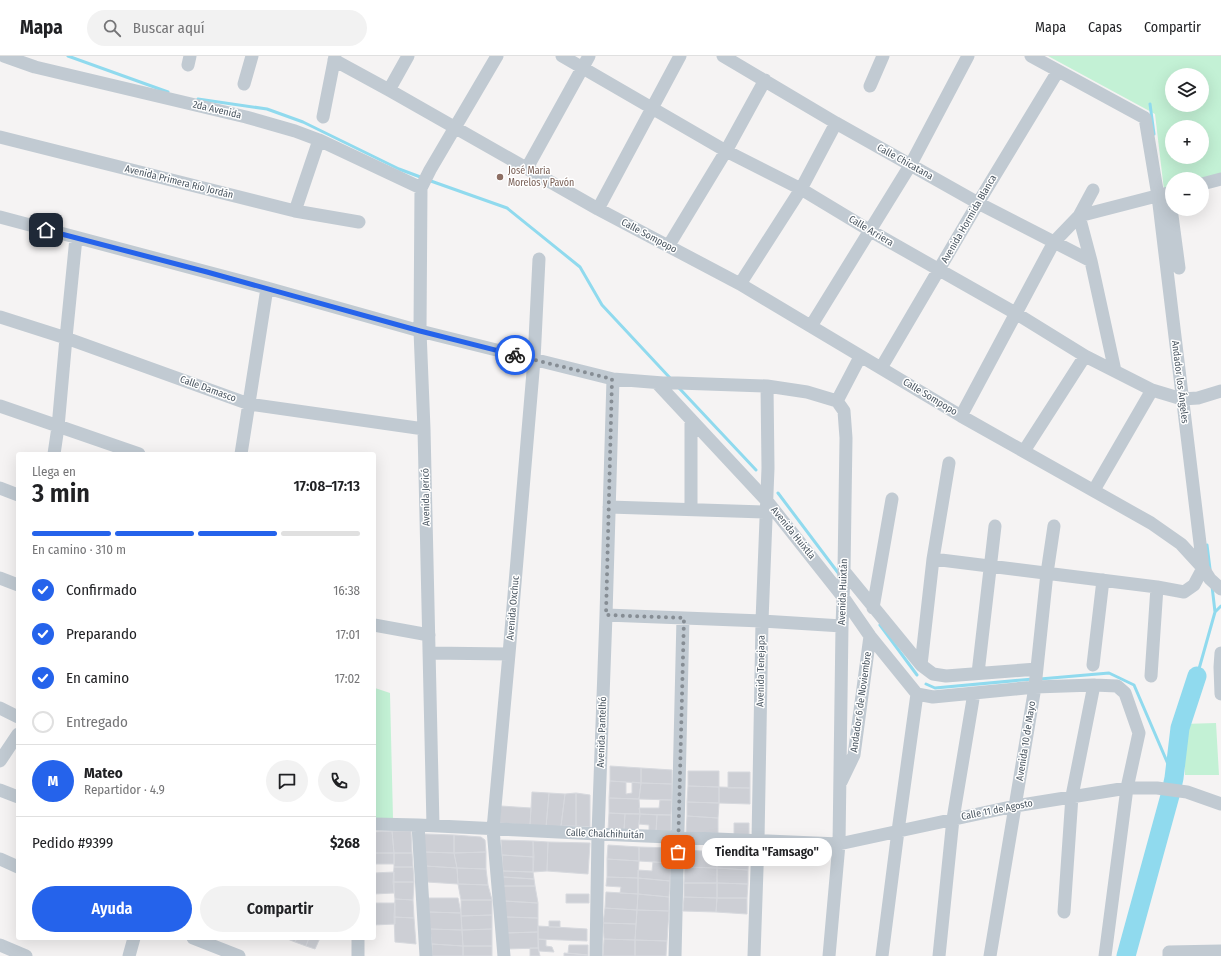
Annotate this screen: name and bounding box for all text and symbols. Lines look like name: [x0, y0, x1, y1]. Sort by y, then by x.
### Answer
search box: [87, 10, 367, 46]
text: Mapa: [20, 16, 63, 39]
icon: search: [101, 17, 123, 39]
text: Buscar aquí: [133, 19, 205, 37]
text: Mapa: [1035, 19, 1066, 36]
text: Capas: [1088, 19, 1122, 36]
text: Compartir: [1144, 19, 1201, 36]
map controls: [1165, 68, 1209, 216]
button: layers: [1165, 68, 1209, 112]
street label: 2da Avenida: [192, 99, 243, 121]
button: +: [1165, 120, 1209, 164]
street label: Calle Chicatana: [875, 142, 935, 182]
street label: Avenida Primera Río Jordán: [123, 162, 235, 201]
place label: José Maria Morelos y Pavón: [508, 165, 574, 189]
marker: José Maria Morelos y Pavón: [495, 172, 505, 182]
button: −: [1165, 172, 1209, 216]
street label: Avenida Hormida Blanca: [939, 173, 999, 265]
pin: [29, 213, 63, 247]
street label: Calle Arriera: [846, 213, 896, 249]
street label: Calle Sompopo: [619, 216, 679, 256]
icon: home: [35, 219, 57, 241]
courier: [495, 335, 535, 375]
street label: Andador los Ángeles: [1169, 340, 1193, 424]
icon: bike: [504, 344, 526, 366]
street label: Calle Damasco: [178, 373, 238, 405]
street label: Calle Sompopo: [901, 376, 959, 418]
text: Llega en: [32, 464, 76, 479]
street label: Avenida Jericó: [419, 468, 433, 526]
text: 17:08–17:13: [293, 477, 360, 495]
text: 3 min: [32, 478, 90, 509]
street label: Avenida Huixtla: [768, 504, 818, 562]
text: En camino · 310 m: [32, 542, 126, 557]
street label: Avenida Huixtán: [836, 559, 850, 625]
street label: Avenida Oxchuc: [504, 575, 522, 641]
icon: check: [32, 579, 54, 601]
text: Confirmado: [66, 581, 137, 599]
text: 16:38: [333, 583, 360, 598]
icon: check: [32, 623, 54, 645]
text: Preparando: [66, 625, 137, 643]
text: 17:01: [335, 627, 360, 642]
street label: Avenida Tenejapa: [754, 635, 768, 707]
street label: Andador 6 de Noviembre: [848, 651, 874, 753]
icon: check: [32, 667, 54, 689]
text: En camino: [66, 669, 129, 687]
text: 17:02: [335, 671, 360, 686]
street label: Avenida Pantelhó: [595, 696, 609, 768]
street label: Avenida 10 de Mayo: [1014, 700, 1038, 782]
text: Entregado: [66, 713, 128, 731]
button: chat: [266, 760, 308, 802]
button: phone: [318, 760, 360, 802]
text: Mateo: [84, 764, 123, 782]
text: M: [48, 772, 58, 790]
text: Repartidor · 4.9: [84, 782, 165, 797]
street label: Calle 11 de Agosto: [960, 797, 1034, 823]
street label: Calle Chalchihuitán: [566, 827, 644, 841]
text: Pedido #9399: [32, 834, 113, 852]
text: $268: [330, 834, 360, 852]
pin: [661, 835, 695, 869]
callout: Tiendita "Famsago": [702, 838, 832, 866]
icon: bag: [667, 841, 689, 863]
text: Tiendita "Famsago": [715, 844, 819, 859]
button: Ayuda: [32, 886, 192, 932]
button: Compartir: [200, 886, 360, 932]

